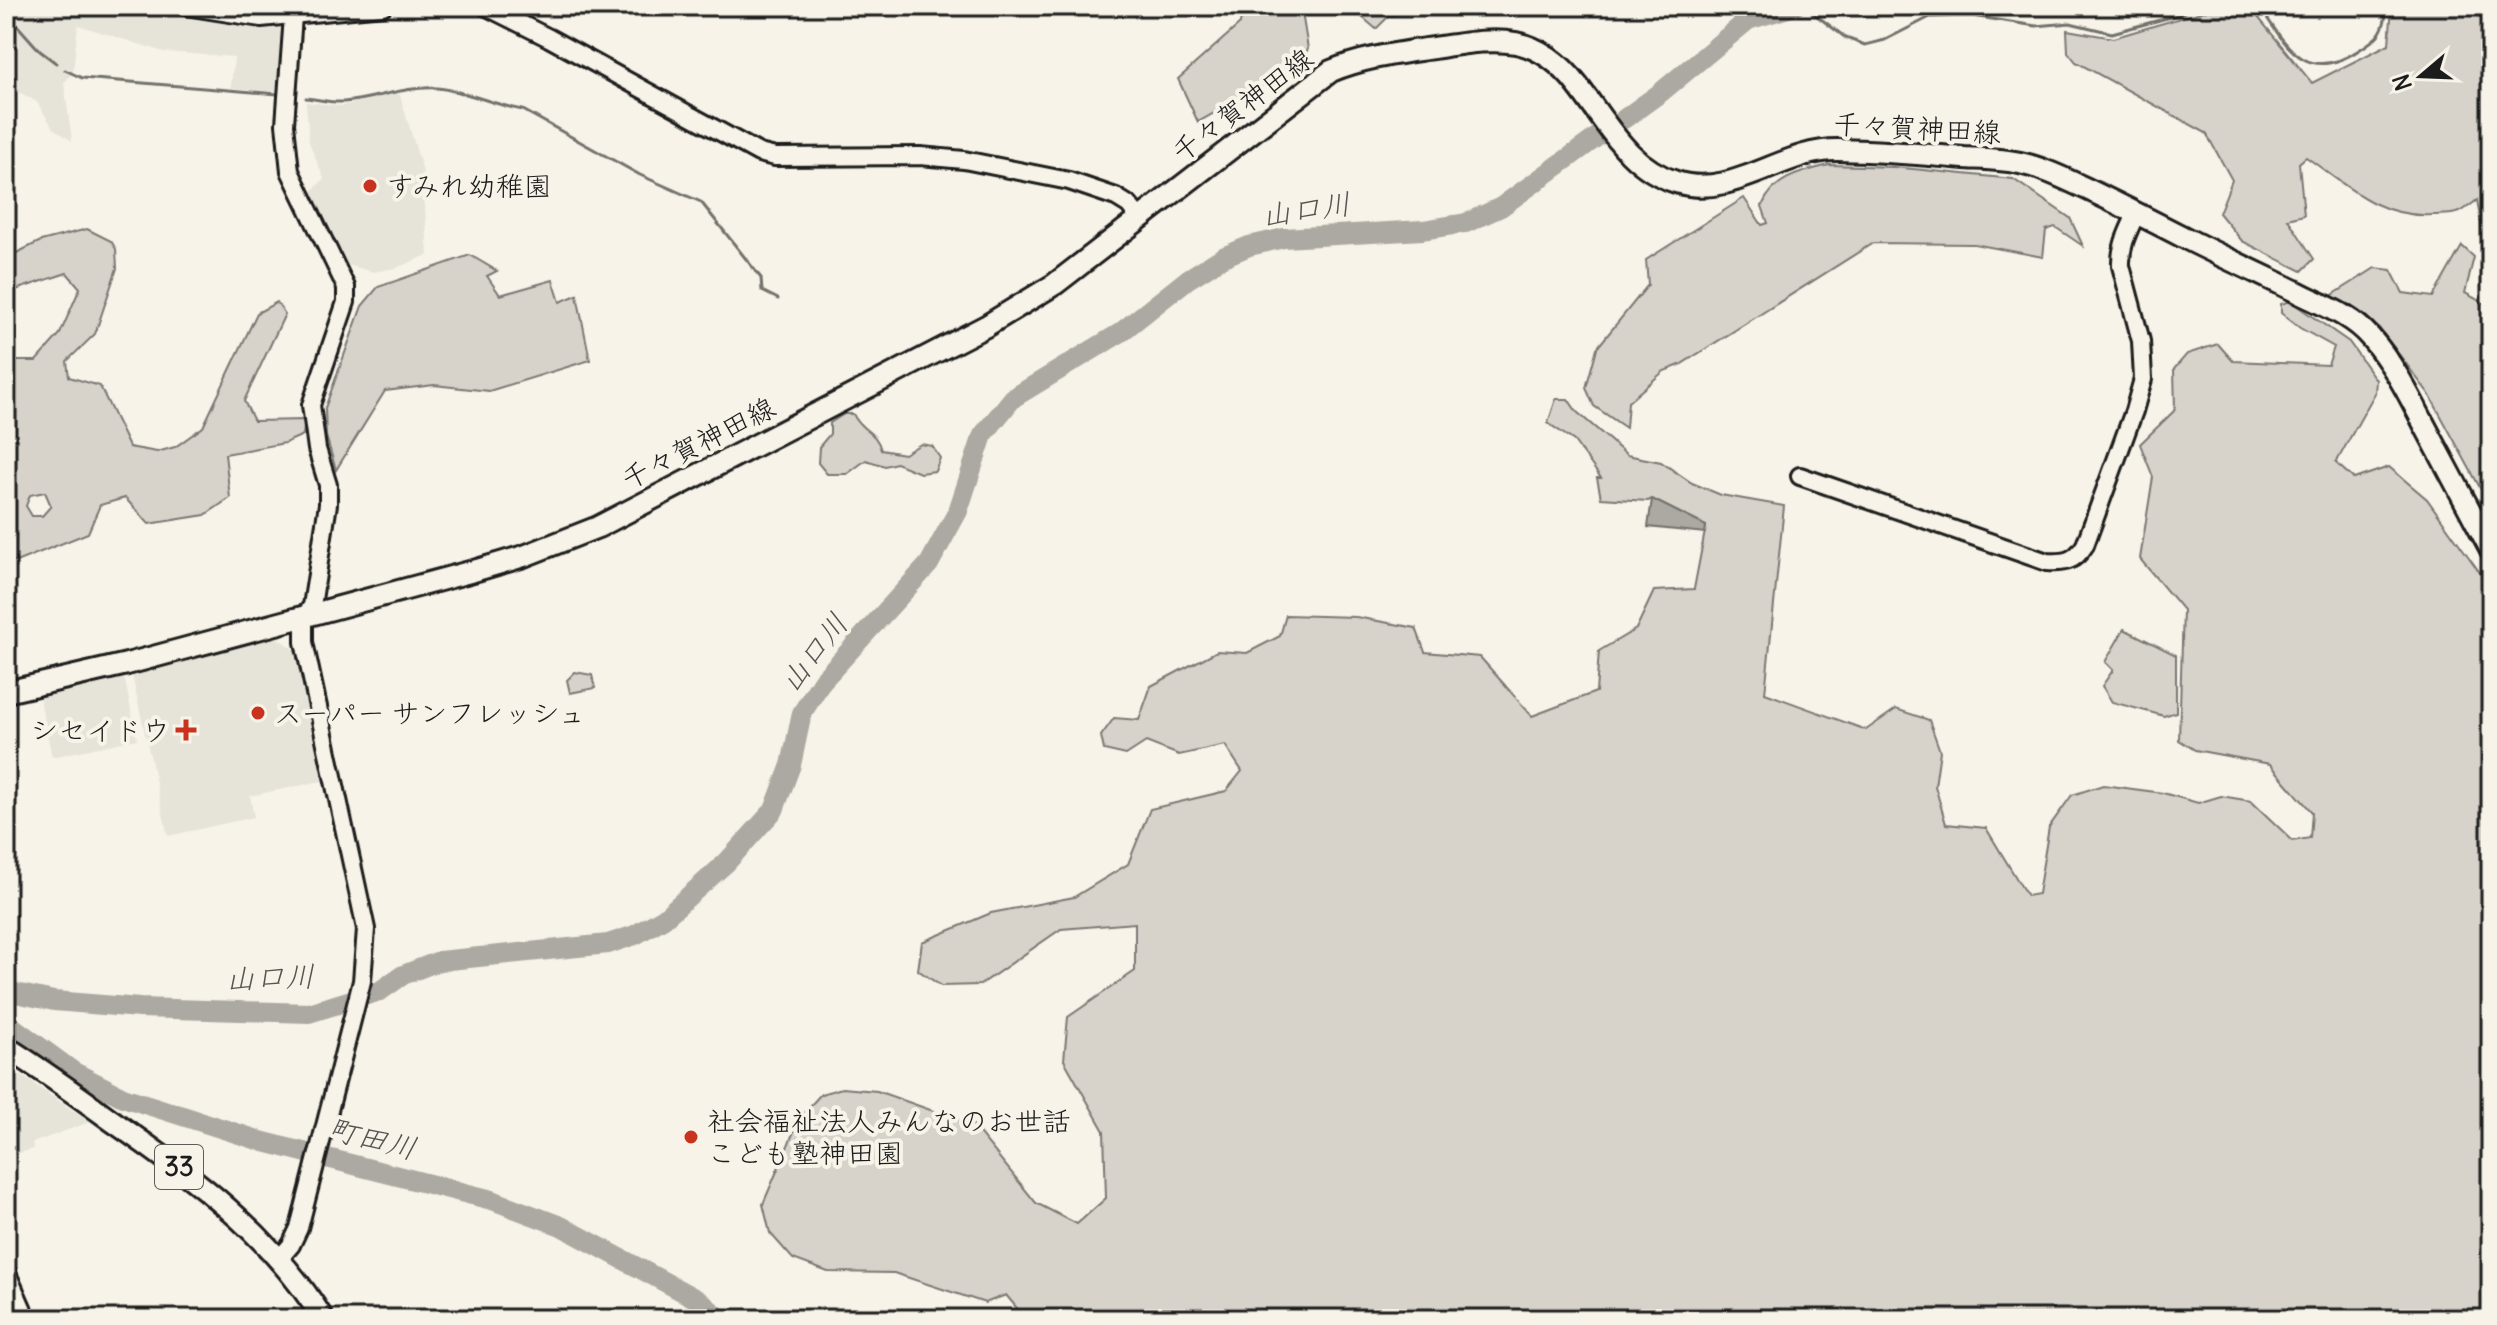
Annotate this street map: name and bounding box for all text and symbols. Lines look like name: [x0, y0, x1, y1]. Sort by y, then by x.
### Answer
north arrow: [2381, 36, 2461, 116]
street label: 千々賀神田線: [1164, 40, 1320, 170]
text: N: [2386, 71, 2418, 94]
street label: 千々賀神田線: [1832, 106, 2002, 150]
place label: すみれ幼稚園: [386, 168, 552, 204]
marker: すみれ幼稚園: [361, 177, 379, 195]
water label: 山口川: [1259, 184, 1353, 234]
street label: 千々賀神田線: [615, 389, 781, 497]
water label: 山口川: [771, 605, 856, 700]
place label: スーパー サンフレッシュ: [274, 695, 586, 731]
marker: スーパー サンフレッシュ: [249, 704, 267, 722]
place label: シセイドウ: [30, 712, 170, 748]
marker: シセイドウ: [177, 721, 195, 739]
water label: 山口川: [224, 956, 316, 998]
place label: 社会福祉法人みんなのお世話 こども塾神田園: [707, 1103, 1070, 1171]
water label: 町田川: [324, 1109, 421, 1167]
marker: 社会福祉法人みんなのお世話 こども塾神田園: [682, 1128, 700, 1146]
road number: 33: [155, 1145, 203, 1189]

